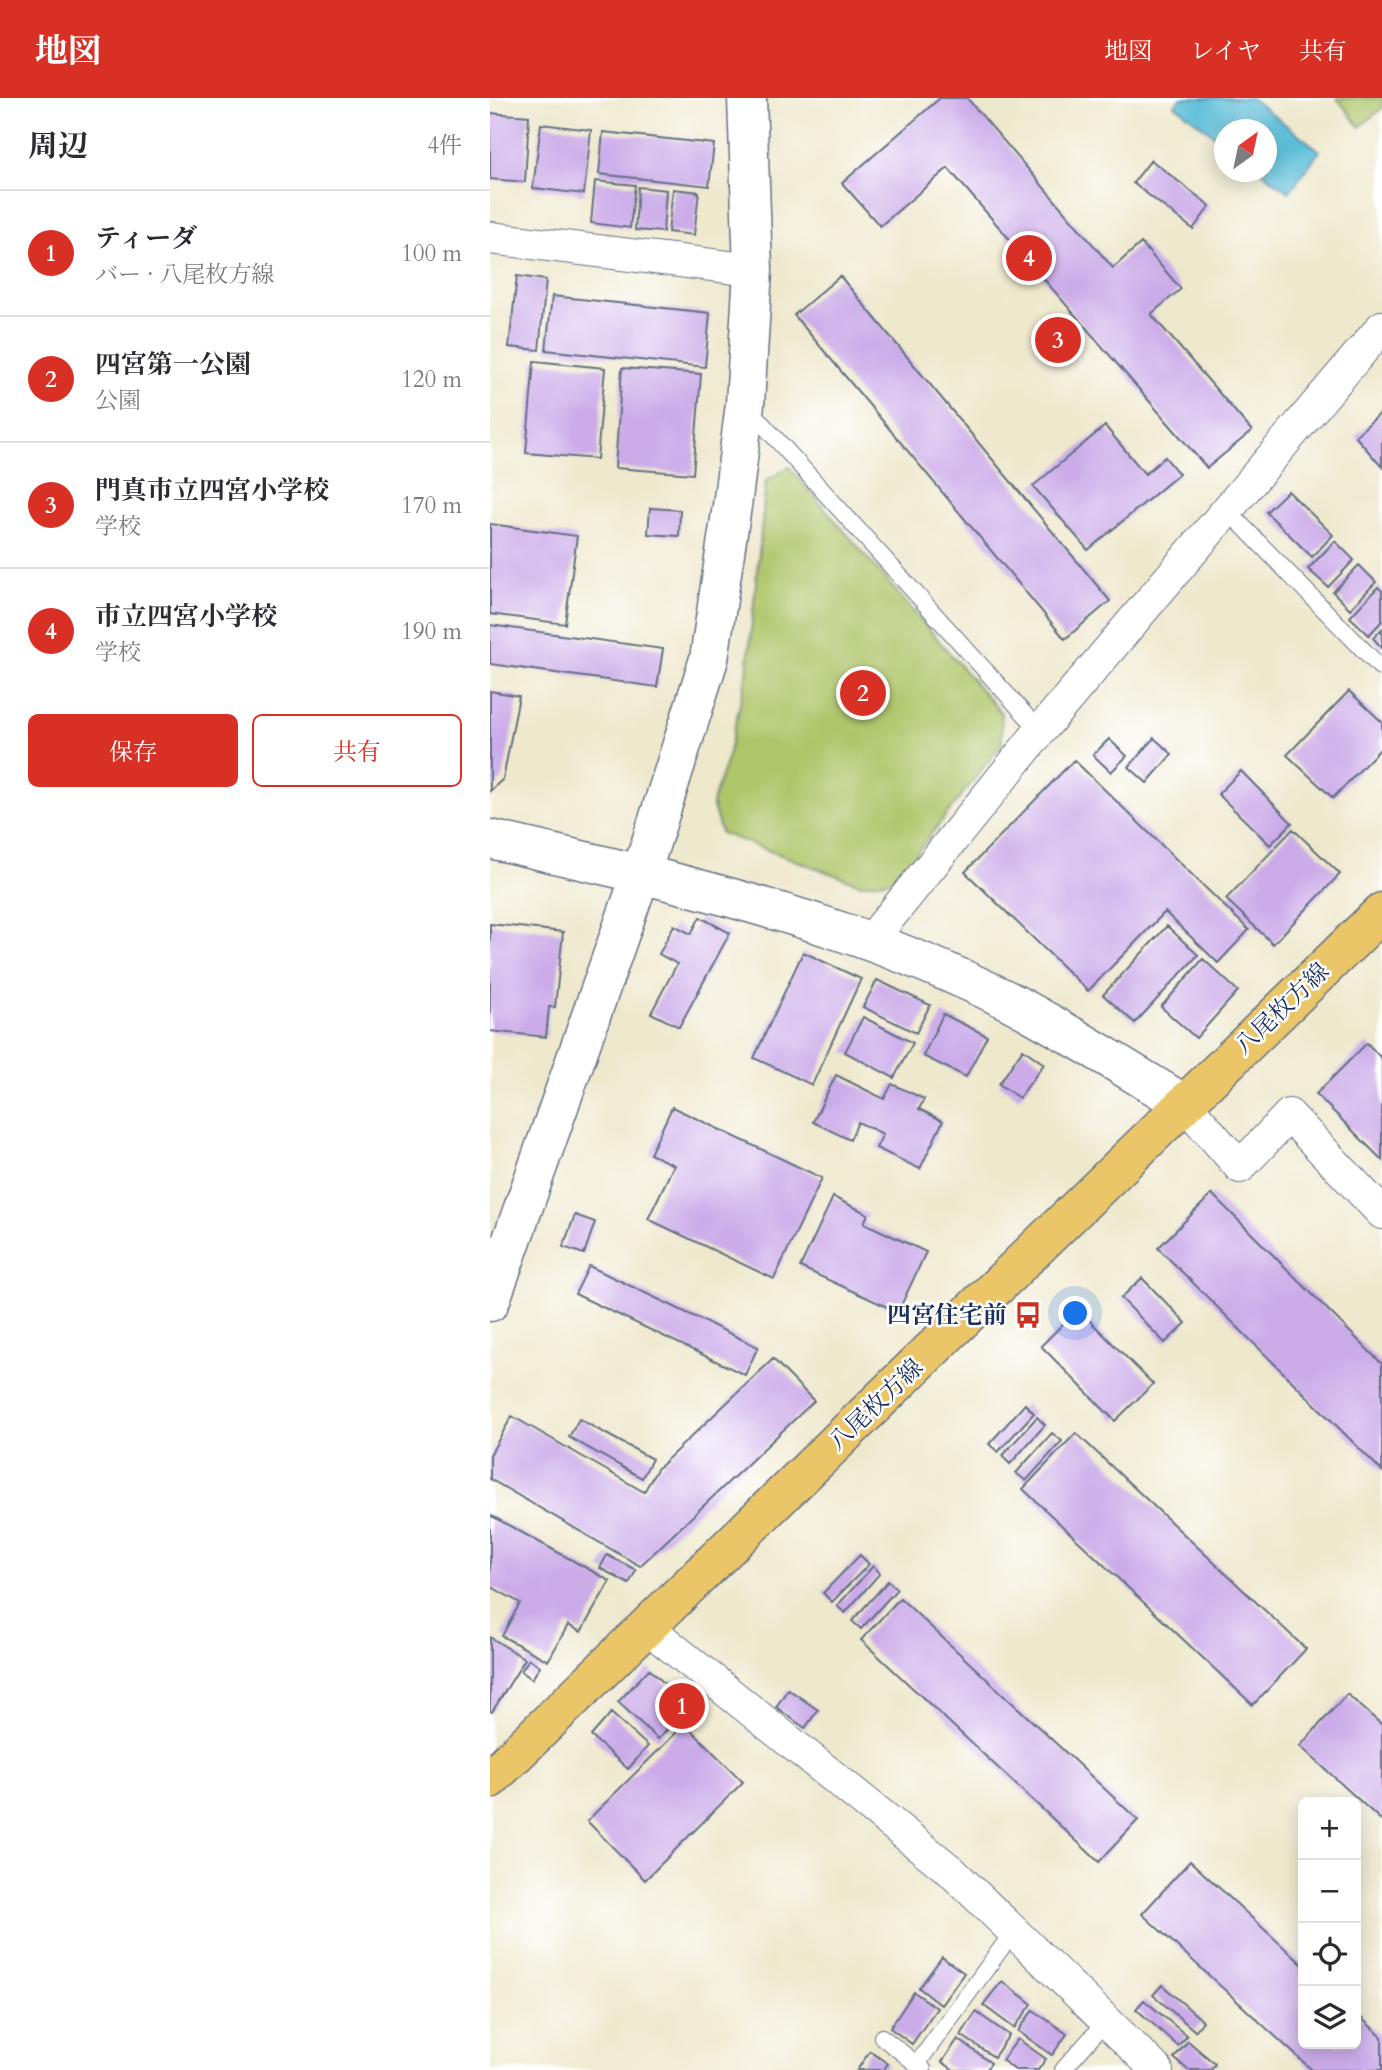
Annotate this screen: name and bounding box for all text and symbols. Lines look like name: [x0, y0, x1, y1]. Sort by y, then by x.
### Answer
text: 地図: [35, 29, 101, 74]
text: 地図: [1104, 35, 1152, 68]
text: レイヤ: [1190, 35, 1261, 68]
text: 共有: [1299, 35, 1347, 68]
north arrow: [1214, 119, 1277, 182]
text: 周辺: [28, 126, 88, 167]
text: 4件: [427, 130, 462, 161]
text: ティーダ: [95, 221, 197, 256]
pin: 4: [1006, 232, 1052, 284]
text: 1: [45, 238, 57, 269]
text: 100 m: [401, 238, 462, 269]
text: バー · 八尾枚方線: [95, 259, 274, 290]
pin: 3: [1035, 314, 1081, 366]
text: 四宮第一公園: [95, 347, 251, 382]
text: 2: [45, 364, 57, 395]
text: 120 m: [401, 364, 462, 395]
text: 公園: [95, 385, 141, 416]
text: 門真市立四宮小学校: [95, 473, 329, 508]
text: 3: [45, 490, 57, 521]
text: 170 m: [401, 490, 462, 521]
text: 学校: [95, 511, 141, 542]
text: 市立四宮小学校: [95, 599, 277, 634]
text: 4: [45, 616, 57, 647]
text: 190 m: [401, 616, 462, 647]
text: 学校: [95, 637, 141, 668]
pin: 2: [840, 667, 886, 719]
button: 保存: [28, 714, 238, 787]
button: 共有: [252, 714, 462, 787]
street label: 八尾枚方線: [1227, 955, 1337, 1063]
your location: [1058, 1296, 1092, 1330]
place label: 四宮住宅前: [887, 1299, 1007, 1332]
bus stop icon: 四宮住宅前: [1013, 1300, 1043, 1330]
street label: 八尾枚方線: [821, 1351, 931, 1459]
pin: 1: [659, 1680, 705, 1732]
map controls: [1298, 1797, 1361, 2049]
button: +: [1298, 1797, 1361, 1860]
button: −: [1298, 1860, 1361, 1923]
button: locate: [1298, 1923, 1361, 1986]
button: layers: [1298, 1986, 1361, 2049]

